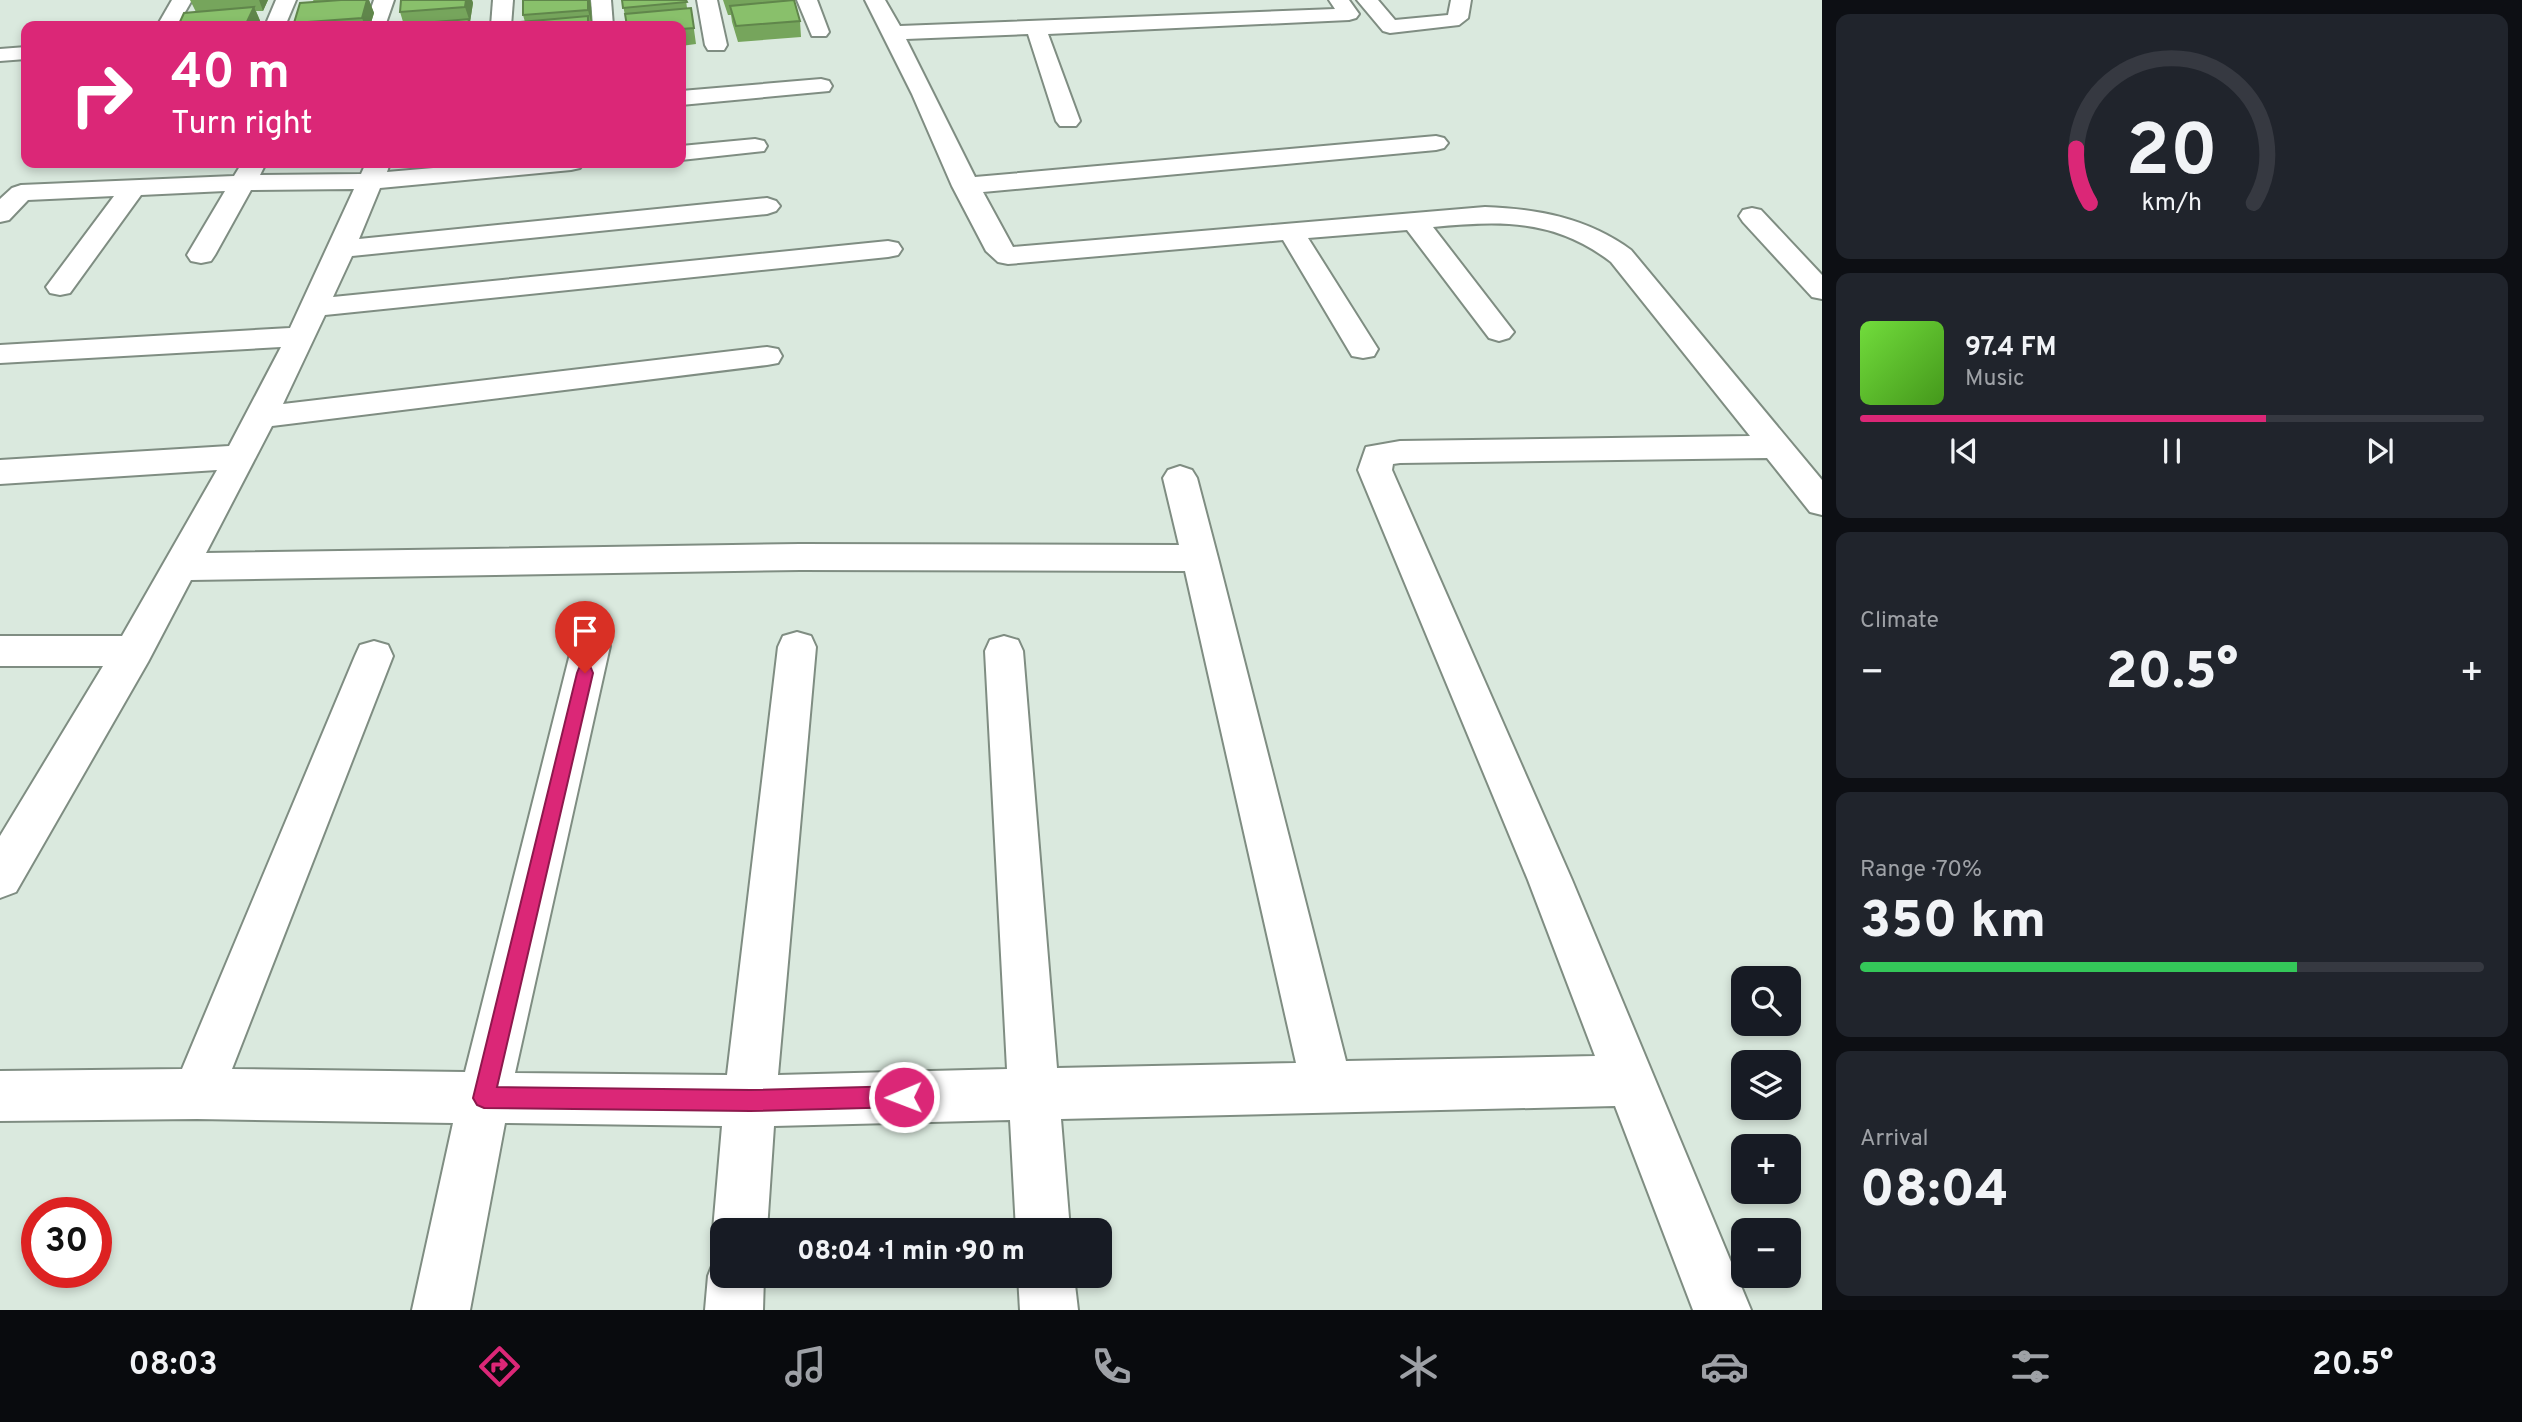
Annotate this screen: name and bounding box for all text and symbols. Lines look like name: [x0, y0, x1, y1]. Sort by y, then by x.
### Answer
text: 40 m: [171, 44, 290, 106]
icon: right: [56, 49, 147, 140]
text: Turn right: [171, 105, 313, 145]
text: 20: [2126, 109, 2218, 201]
text: km/h: [2142, 187, 2202, 219]
text: 97.4 FM: [1965, 332, 2057, 365]
text: Music: [1965, 365, 2025, 394]
icon: previous: [1945, 432, 1983, 470]
icon: pause: [2153, 432, 2191, 470]
icon: next: [2361, 432, 2399, 470]
pin: [555, 601, 615, 673]
text: Climate: [1860, 607, 1939, 636]
icon: arrive: [566, 612, 604, 650]
text: 20.5°: [2106, 641, 2238, 707]
text: −: [1860, 650, 1885, 699]
text: +: [2459, 650, 2484, 699]
text: Range · 70%: [1860, 856, 1982, 885]
text: 350 km: [1860, 890, 2046, 956]
map controls: [1731, 966, 1801, 1288]
button: search: [1731, 966, 1801, 1036]
button: layers: [1731, 1050, 1801, 1120]
position arrow: [867, 1060, 941, 1134]
text: Arrival: [1860, 1125, 1929, 1154]
button: +: [1731, 1134, 1801, 1204]
text: 08:04: [1860, 1159, 2009, 1225]
speed limit sign: 30: [21, 1197, 112, 1288]
button: −: [1731, 1218, 1801, 1288]
text: 08:04 · 1 min · 90 m: [797, 1236, 1025, 1269]
icon: directions: [475, 1342, 524, 1391]
icon: music: [781, 1342, 830, 1391]
icon: phone: [1087, 1342, 1136, 1391]
icon: climate: [1394, 1342, 1443, 1391]
icon: car: [1700, 1342, 1749, 1391]
icon: filters: [2006, 1342, 2055, 1391]
text: 08:03: [129, 1346, 218, 1386]
text: 20.5°: [2312, 1346, 2393, 1386]

